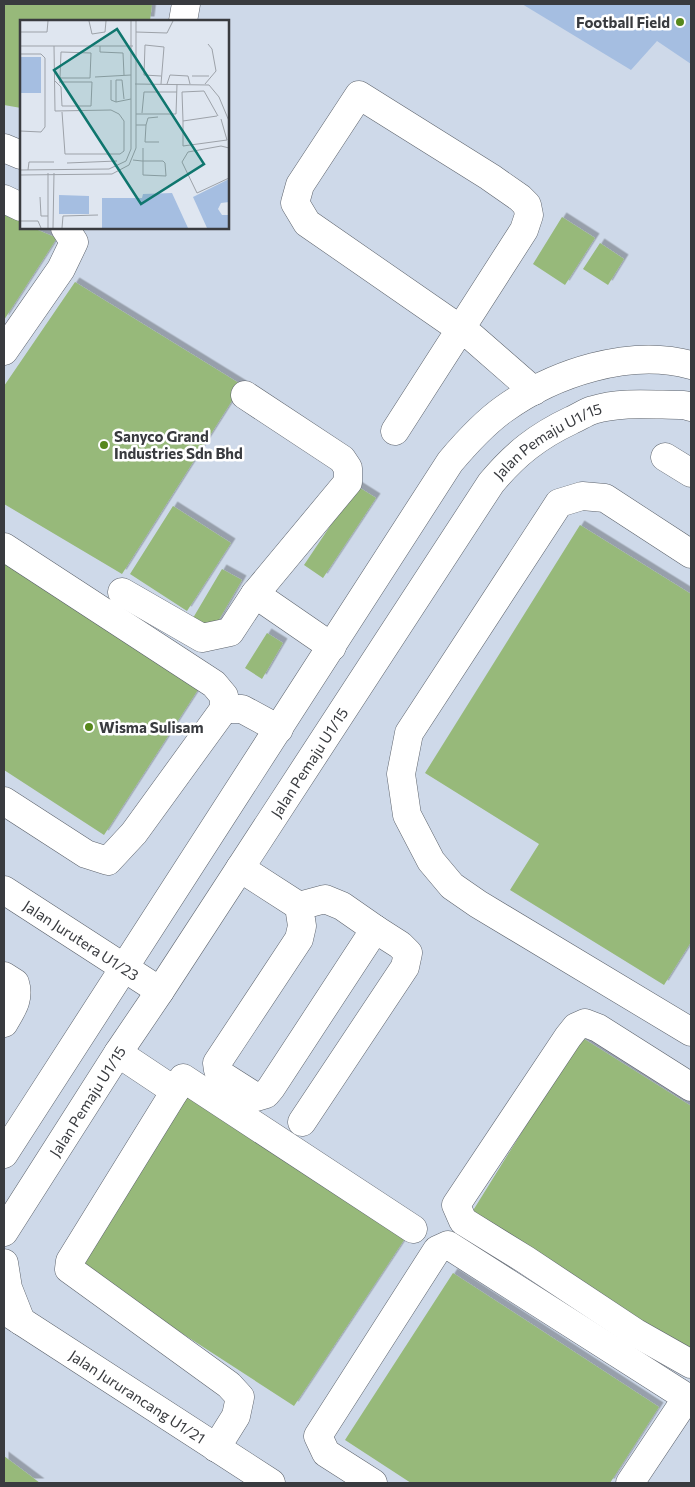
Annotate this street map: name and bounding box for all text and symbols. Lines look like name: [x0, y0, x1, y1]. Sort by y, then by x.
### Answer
place label: Football Field: [576, 13, 670, 31]
marker: Football Field: [674, 16, 686, 28]
inset map: [20, 20, 229, 229]
street label: Jalan Pemaju U1/15: [489, 399, 604, 483]
place label: Sanyco Grand Industries Sdn Bhd: [114, 427, 243, 462]
marker: Sanyco Grand Industries Sdn Bhd: [98, 439, 110, 451]
street label: Jalan Pemaju U1/15: [267, 704, 351, 821]
place label: Wisma Sulisam: [99, 718, 204, 736]
marker: Wisma Sulisam: [83, 721, 95, 733]
street label: Jalan Jurutera U1/23: [20, 896, 142, 984]
street label: Jalan Pemaju U1/15: [45, 1042, 129, 1160]
street label: Jalan Jururancang U1/21: [66, 1346, 209, 1447]

